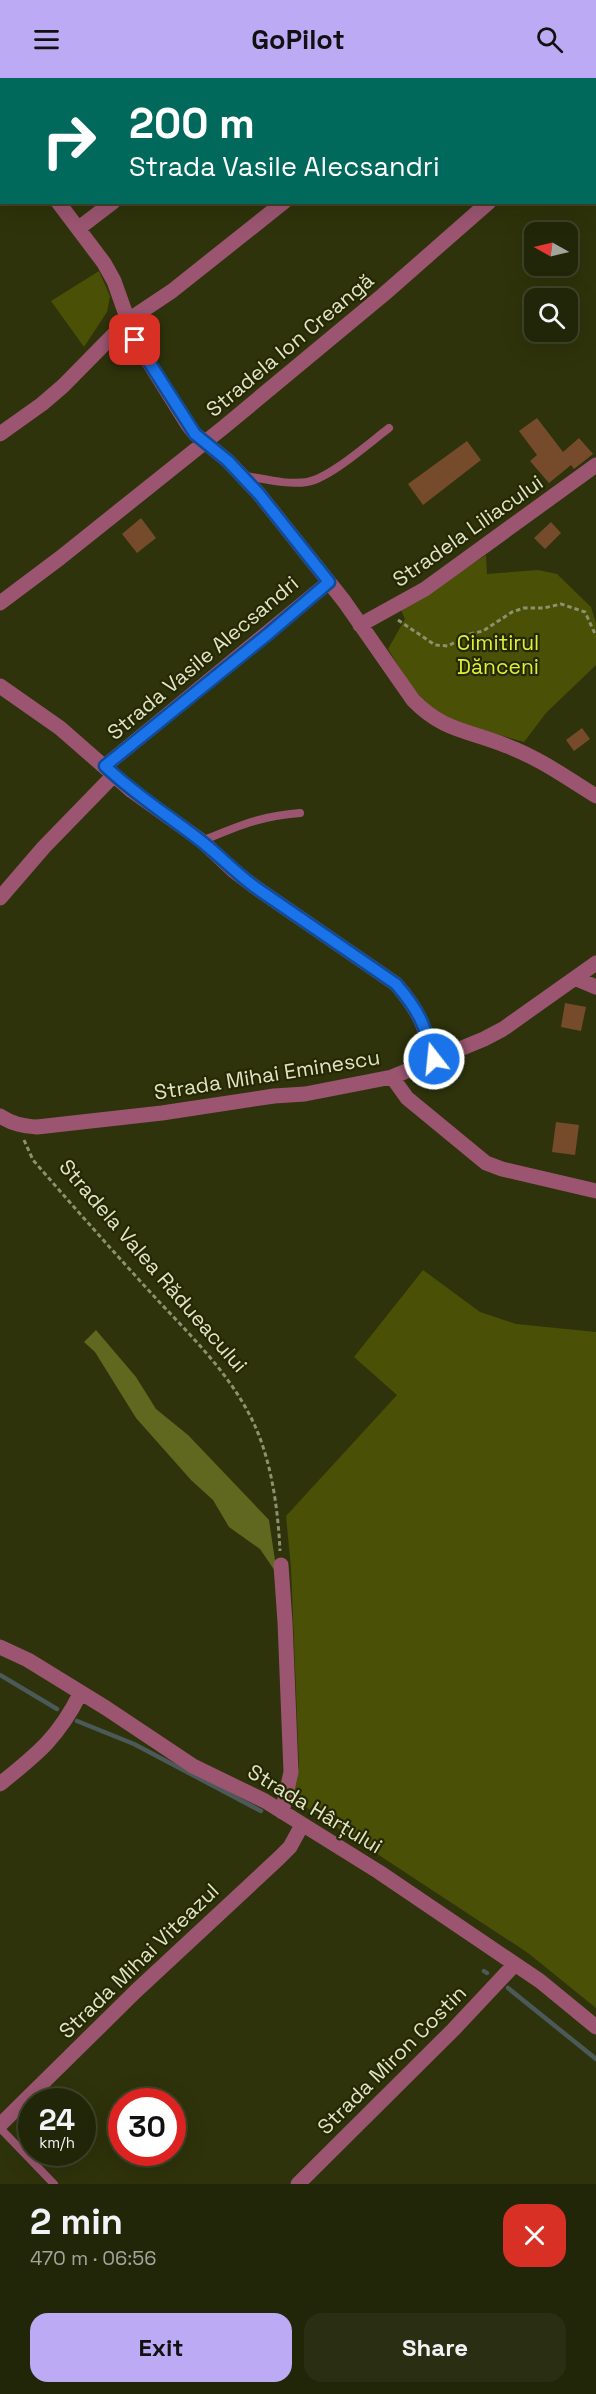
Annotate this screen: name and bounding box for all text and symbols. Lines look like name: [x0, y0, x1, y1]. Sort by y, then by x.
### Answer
text: GoPilot: [251, 22, 345, 57]
icon: menu: [30, 23, 63, 56]
icon: search: [533, 23, 566, 56]
text: 200 m: [129, 97, 255, 150]
icon: right: [30, 102, 108, 180]
text: Strada Vasile Alecsandri: [129, 149, 440, 184]
north arrow: [524, 222, 578, 276]
map controls: [524, 222, 578, 342]
street label: Stradela Ion Creangă: [200, 267, 379, 423]
button: search: [524, 288, 578, 342]
pin: [109, 314, 160, 365]
icon: arrive: [118, 323, 151, 356]
street label: Stradela Liliacului: [387, 469, 548, 593]
street label: Strada Vasile Alecsandri: [101, 570, 304, 746]
park label: Cimitirul Dănceni: [457, 629, 539, 680]
position arrow: [402, 1027, 466, 1091]
street label: Strada Mihai Eminescu: [152, 1043, 382, 1106]
street label: Stradela Valea Rădueacului: [53, 1154, 253, 1378]
street label: Strada Hârțului: [243, 1758, 387, 1859]
street label: Strada Mihai Viteazul: [53, 1877, 224, 2044]
street label: Strada Miron Costin: [311, 1979, 472, 2140]
speed limit sign: 30: [108, 2088, 186, 2166]
text: 24: [39, 2100, 75, 2139]
text: km/h: [39, 2133, 75, 2152]
text: 2 min: [30, 2199, 123, 2245]
button: close: [503, 2204, 566, 2267]
text: 470 m · 06:56: [30, 2245, 157, 2271]
button: Exit: [30, 2313, 292, 2382]
button: Share: [304, 2313, 566, 2382]

